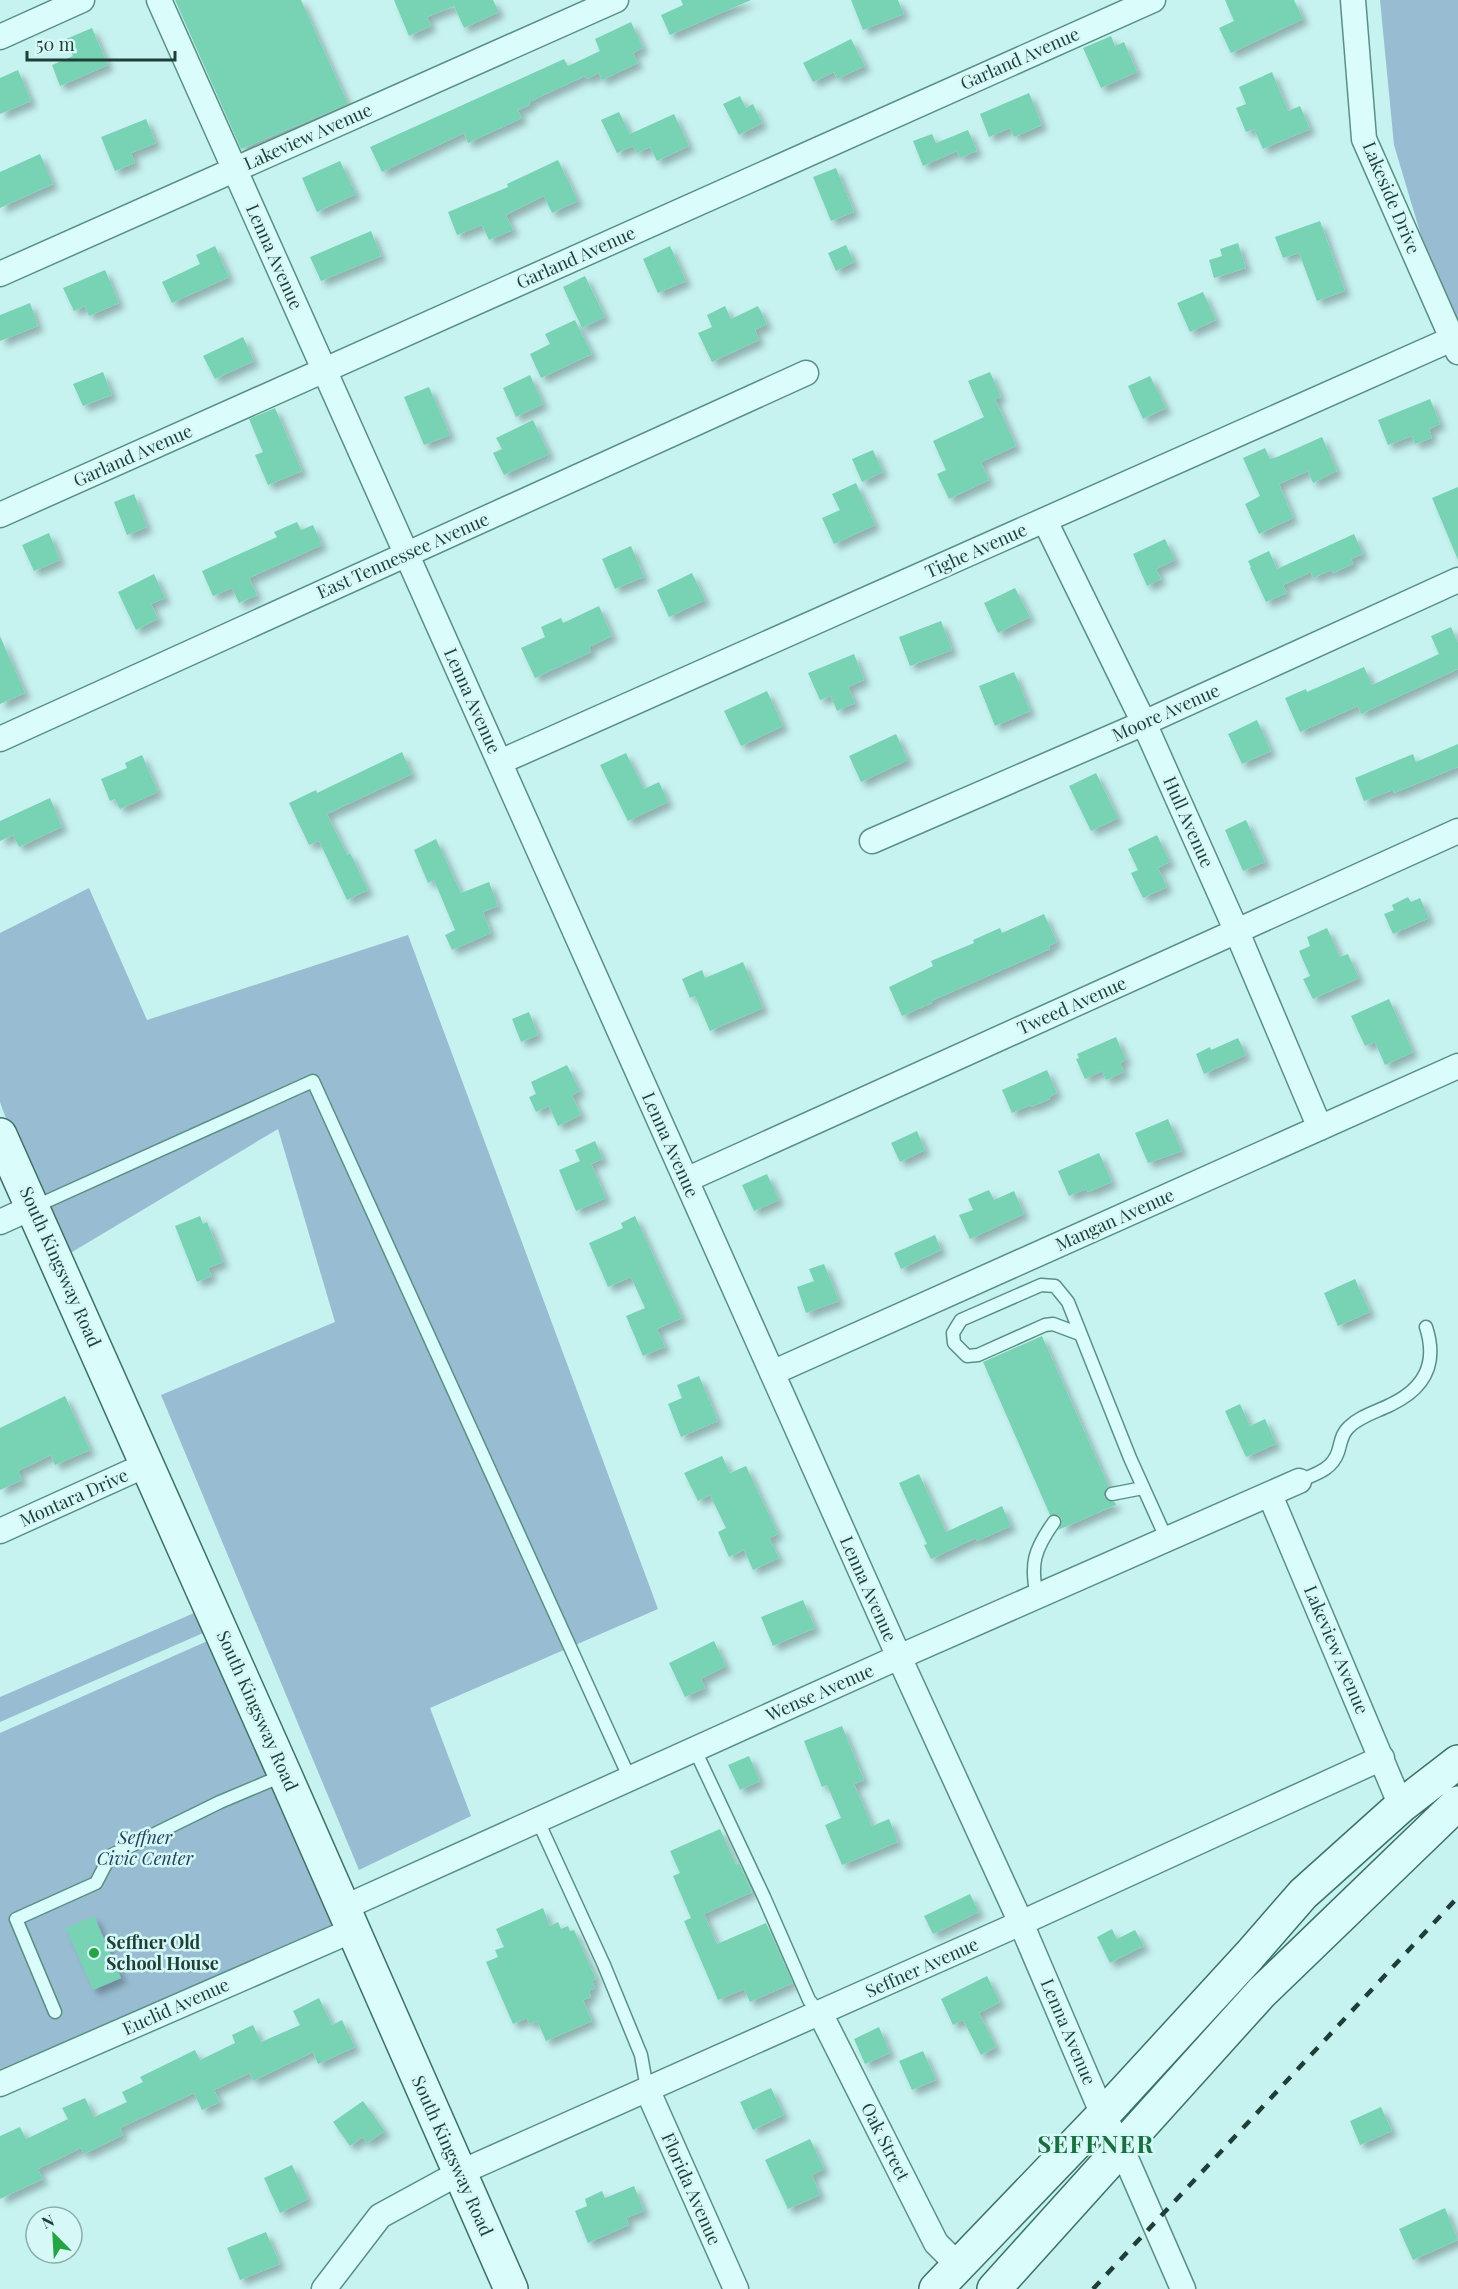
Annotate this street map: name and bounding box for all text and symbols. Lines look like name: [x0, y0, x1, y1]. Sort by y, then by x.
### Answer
street label: Garland Avenue: [956, 21, 1083, 95]
scale bar: [27, 24, 176, 62]
text: 50 m: [36, 32, 75, 56]
street label: Lakeview Avenue: [240, 97, 375, 175]
street label: Lakeside Drive: [1358, 138, 1426, 257]
street label: Lenna Avenue: [241, 200, 309, 313]
street label: Garland Avenue: [512, 220, 639, 294]
street label: Garland Avenue: [69, 418, 196, 492]
street label: East Tennessee Avenue: [313, 506, 492, 604]
street label: Tighe Avenue: [921, 517, 1030, 583]
street label: Lenna Avenue: [439, 644, 507, 757]
street label: Moore Avenue: [1108, 678, 1223, 746]
street label: Hull Avenue: [1158, 772, 1220, 871]
street label: Tweed Avenue: [1013, 970, 1130, 1040]
street label: Lenna Avenue: [637, 1088, 705, 1201]
street label: Mangan Avenue: [1052, 1182, 1178, 1256]
street label: South Kingsway Road: [15, 1183, 107, 1351]
street label: Montara Drive: [15, 1462, 132, 1532]
street label: Lenna Avenue: [835, 1532, 903, 1645]
street label: Lakeview Avenue: [1299, 1582, 1375, 1718]
street label: South Kingsway Road: [212, 1627, 304, 1795]
street label: Wense Avenue: [761, 1658, 877, 1727]
park label: Seffner Civic Center: [97, 1825, 195, 1870]
place label: Seffner Old School House: [106, 1930, 219, 1975]
street label: Seffner Avenue: [861, 1931, 982, 2003]
marker: Seffner Old School House: [87, 1946, 101, 1960]
street label: Euclid Avenue: [118, 1972, 233, 2040]
street label: Lenna Avenue: [1036, 1975, 1102, 2088]
street label: South Kingsway Road: [407, 2072, 499, 2240]
street label: Oak Street: [856, 2098, 916, 2185]
district label: SEFFNER: [1037, 2127, 1155, 2159]
street label: Florida Avenue: [656, 2129, 727, 2249]
north arrow: [24, 2205, 84, 2265]
text: N: [38, 2209, 58, 2233]

